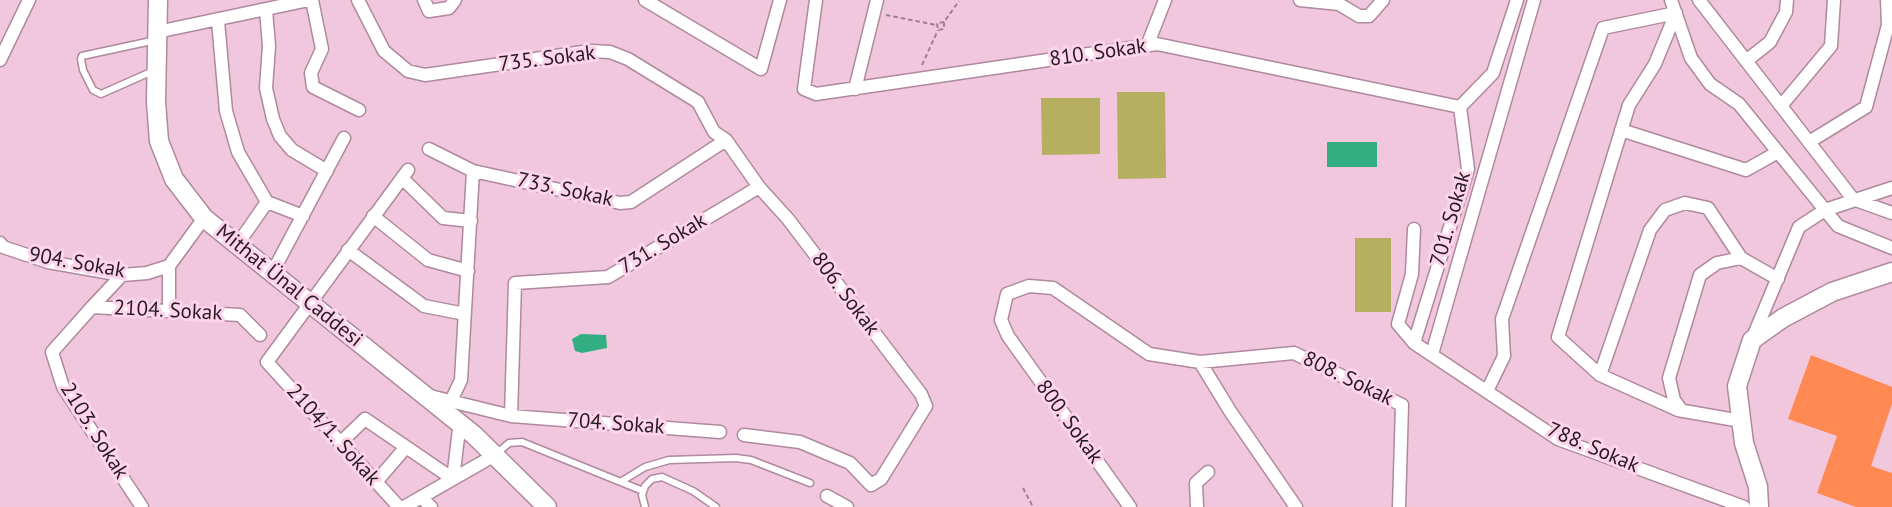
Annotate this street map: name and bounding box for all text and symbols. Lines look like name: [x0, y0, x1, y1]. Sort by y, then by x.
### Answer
street label: 810. Sokak: [1048, 34, 1148, 72]
street label: 735. Sokak: [497, 41, 597, 77]
street label: 733. Sokak: [515, 168, 615, 212]
street label: 701. Sokak: [1425, 169, 1477, 269]
street label: 731. Sokak: [615, 208, 711, 280]
street label: Mithat Ünal Caddesi: [211, 219, 367, 353]
street label: 904. Sokak: [27, 242, 127, 284]
street label: 806. Sokak: [806, 248, 884, 340]
street label: 2104. Sokak: [113, 296, 223, 326]
street label: 808. Sokak: [1299, 346, 1397, 412]
street label: 800. Sokak: [1030, 375, 1108, 469]
street label: 2103. Sokak: [54, 378, 134, 484]
street label: 2104/1. Sokak: [281, 379, 385, 491]
street label: 704. Sokak: [567, 408, 665, 440]
street label: 788. Sokak: [1543, 417, 1643, 479]

